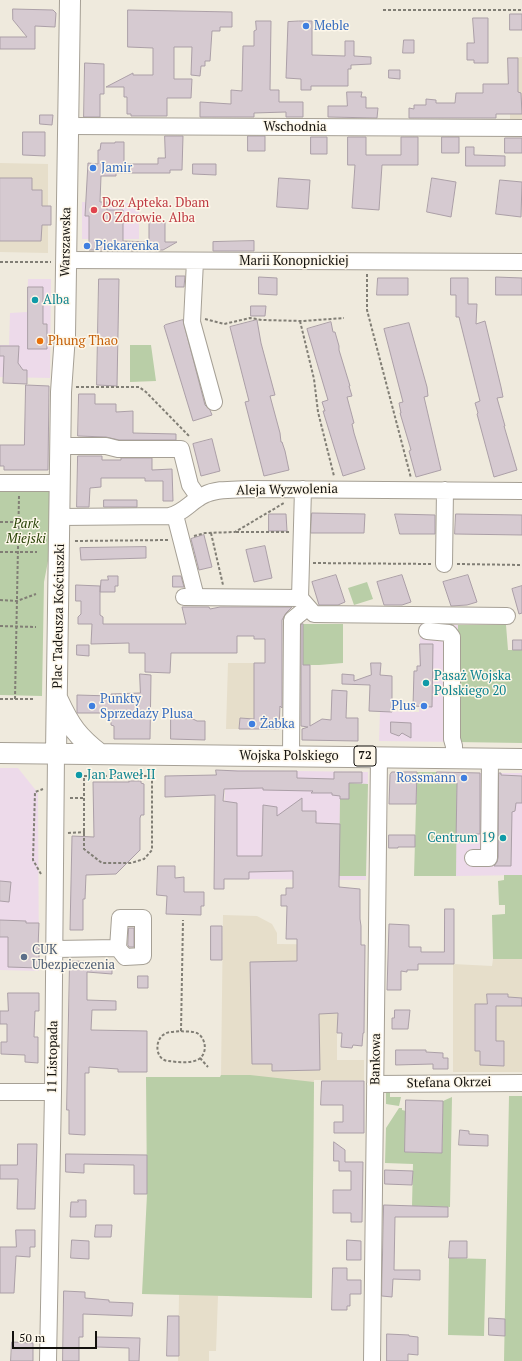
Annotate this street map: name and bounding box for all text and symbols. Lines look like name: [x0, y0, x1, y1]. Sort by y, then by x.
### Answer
place label: Meble: [314, 18, 349, 34]
marker: Meble: [301, 21, 311, 31]
street label: Wschodnia: [263, 119, 327, 135]
place label: Jamir: [101, 160, 132, 176]
marker: Jamir: [88, 163, 98, 173]
place label: Doz Apteka. Dbam O Zdrowie. Alba: [102, 195, 209, 226]
marker: Doz Apteka. Dbam O Zdrowie. Alba: [89, 205, 99, 215]
street label: Warszawska: [58, 207, 74, 277]
place label: Piekarenka: [95, 238, 159, 254]
marker: Piekarenka: [82, 241, 92, 251]
street label: Marii Konopnickiej: [239, 253, 349, 269]
place label: Alba: [43, 292, 69, 308]
marker: Alba: [30, 295, 40, 305]
place label: Phung Thao: [48, 333, 118, 349]
marker: Phung Thao: [35, 336, 45, 346]
street label: Aleja Wyzwolenia: [236, 481, 338, 499]
park label: Park Miejski: [6, 516, 46, 547]
street label: Plac Tadeusza Kościuszki: [50, 543, 68, 689]
place label: Pasaż Wojska Polskiego 20: [434, 668, 511, 699]
marker: Pasaż Wojska Polskiego 20: [421, 678, 431, 688]
place label: Punkty Sprzedaży Plusa: [100, 691, 193, 722]
place label: Plus: [391, 698, 416, 714]
marker: Punkty Sprzedaży Plusa: [87, 701, 97, 711]
marker: Plus: [419, 701, 429, 711]
place label: Żabka: [260, 716, 295, 732]
marker: Żabka: [247, 719, 257, 729]
road number: 72: [354, 746, 376, 766]
street label: Wojska Polskiego: [239, 748, 339, 764]
place label: Jan Paweł II: [87, 767, 156, 783]
marker: Jan Paweł II: [74, 770, 84, 780]
place label: Rossmann: [396, 770, 456, 786]
marker: Rossmann: [459, 773, 469, 783]
place label: Centrum 19: [427, 830, 495, 846]
marker: Centrum 19: [498, 833, 508, 843]
place label: CUK Ubezpieczenia: [32, 942, 115, 973]
marker: CUK Ubezpieczenia: [19, 952, 29, 962]
street label: 11 Listopada: [45, 1020, 61, 1094]
street label: Bankowa: [368, 1033, 384, 1085]
street label: Stefana Okrzei: [407, 1074, 491, 1092]
scale bar: [14, 1323, 99, 1349]
text: 50 m: [19, 1330, 45, 1345]

